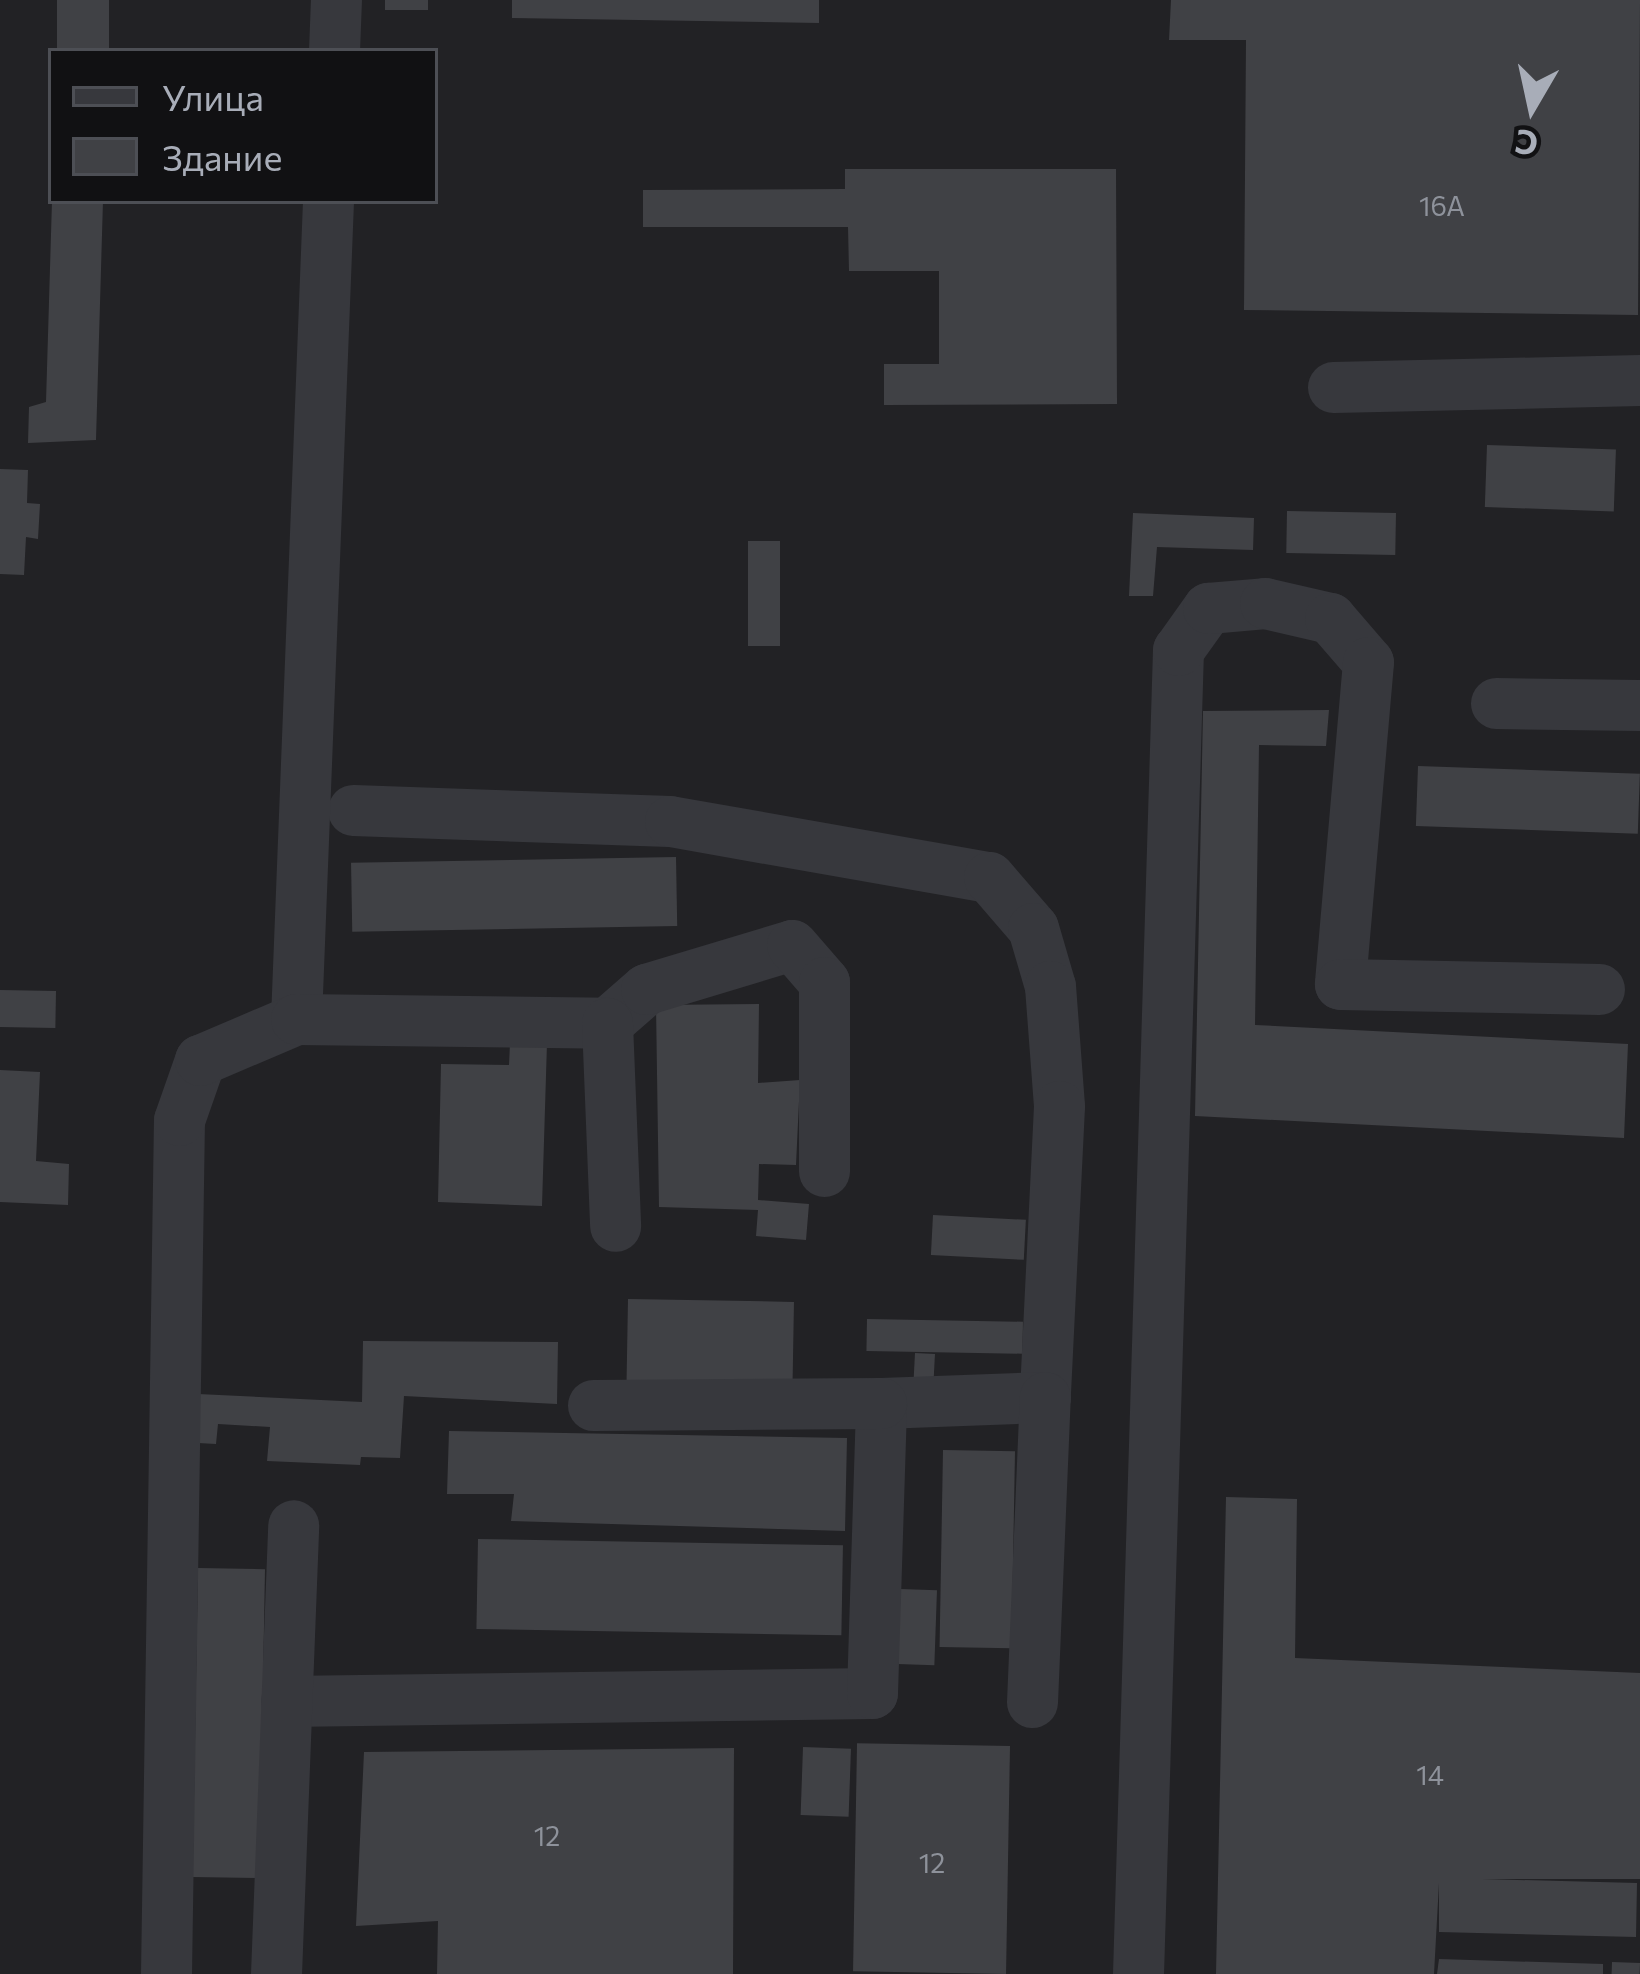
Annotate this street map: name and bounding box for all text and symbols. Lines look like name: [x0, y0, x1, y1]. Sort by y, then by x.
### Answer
legend: [48, 48, 438, 204]
north arrow: [1472, 48, 1592, 168]
text: Улица: [162, 74, 264, 118]
text: С: [1512, 122, 1541, 166]
text: Здание: [162, 134, 283, 178]
house number: 16А: [1419, 190, 1465, 222]
house number: 14: [1416, 1759, 1444, 1791]
house number: 12: [534, 1820, 560, 1852]
house number: 12: [919, 1847, 945, 1879]

